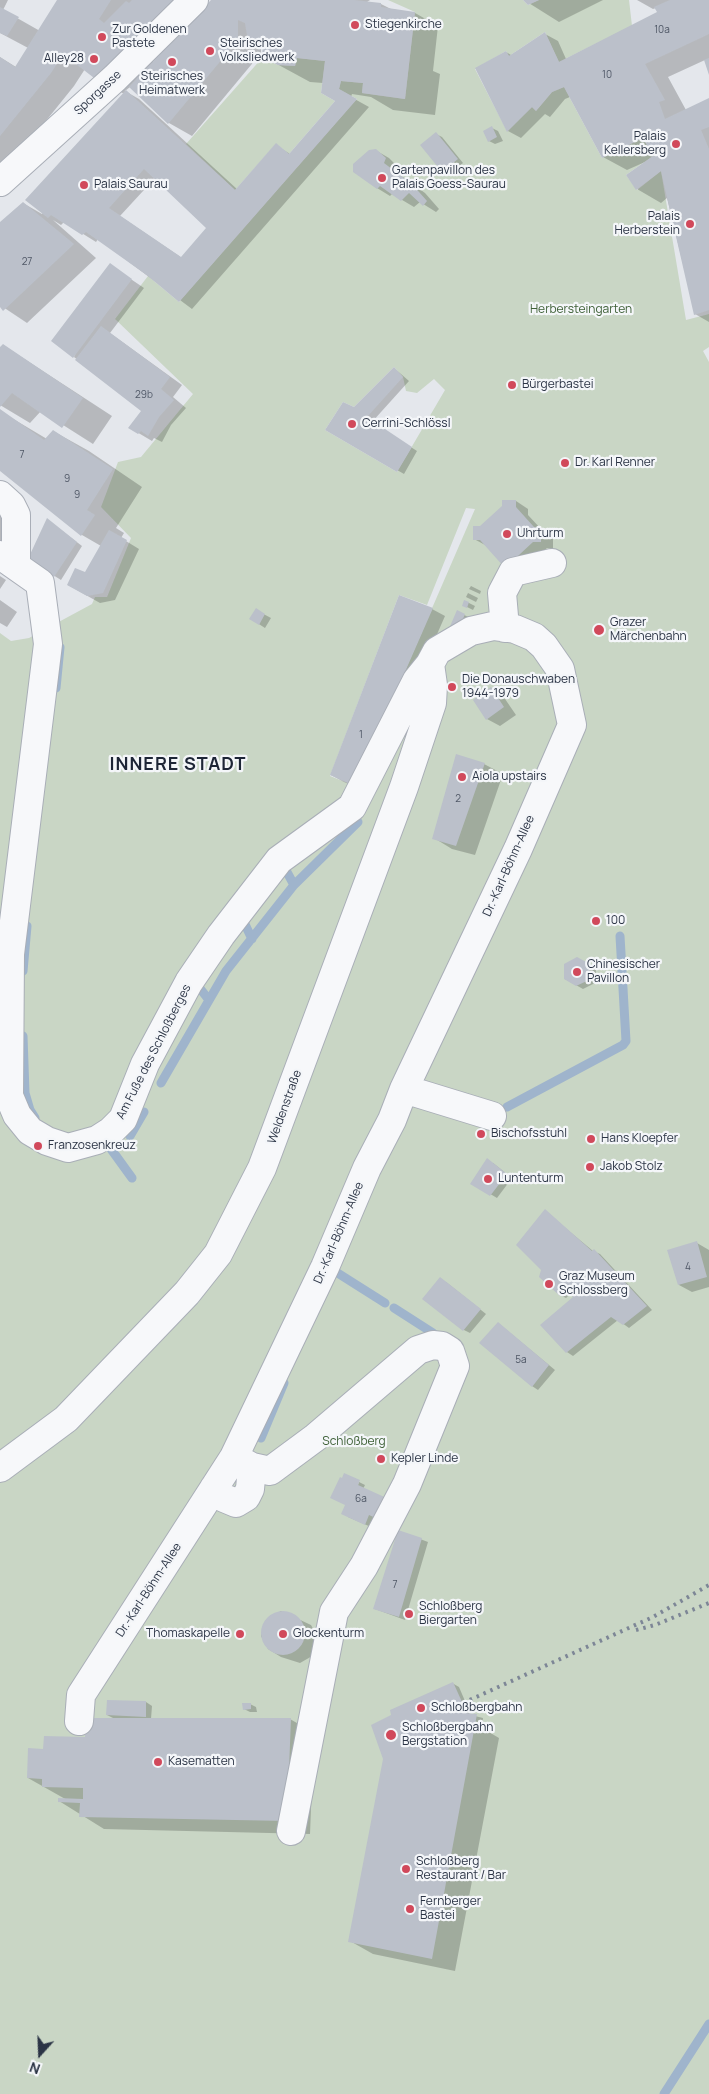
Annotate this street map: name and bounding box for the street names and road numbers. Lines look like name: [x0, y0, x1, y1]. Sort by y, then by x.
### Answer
street label: Sporgasse: [71, 68, 125, 118]
street label: Dr.-Karl-Böhm-Allee: [480, 813, 538, 919]
street label: Am Fuße des Schloßberges: [114, 982, 194, 1122]
street label: Weldenstraße: [265, 1068, 305, 1146]
street label: Dr.-Karl-Böhm-Allee: [311, 1180, 367, 1286]
street label: Dr.-Karl-Böhm-Allee: [113, 1540, 185, 1640]

